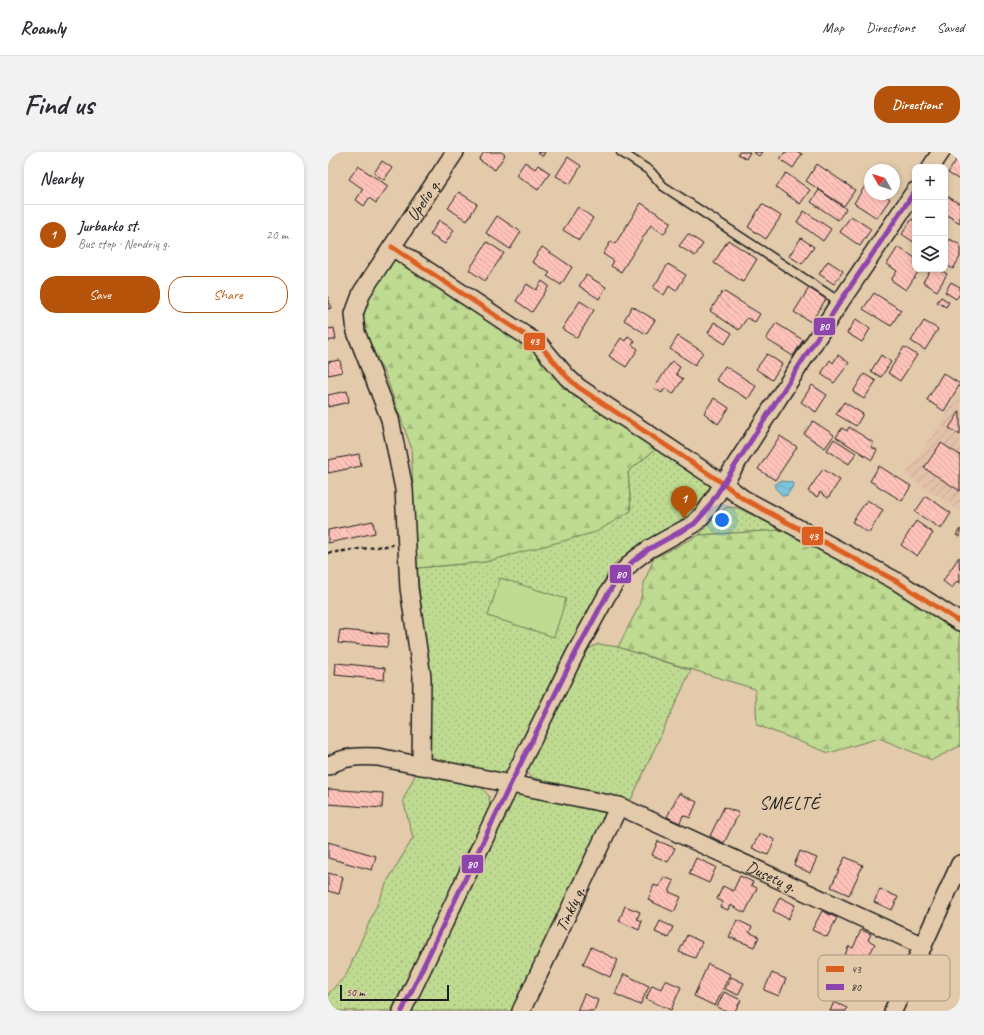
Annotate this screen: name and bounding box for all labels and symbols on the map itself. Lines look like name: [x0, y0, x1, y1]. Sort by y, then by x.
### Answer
north arrow: [864, 164, 900, 200]
street label: Upelio g.: [402, 174, 445, 225]
line badge: 80: [813, 317, 836, 336]
text: 80: [819, 319, 830, 333]
line badge: 43: [523, 332, 546, 351]
text: 43: [529, 334, 540, 348]
pin: 1: [671, 486, 697, 519]
your location: [712, 510, 732, 530]
line badge: 43: [801, 526, 824, 546]
text: 43: [808, 529, 819, 543]
line badge: 80: [609, 564, 632, 584]
text: 80: [616, 567, 627, 581]
district label: SMELTĖ: [759, 792, 822, 814]
line badge: 80: [461, 854, 484, 874]
street label: Dusetų g.: [743, 855, 800, 897]
text: 80: [467, 857, 478, 871]
street label: Tinklų g.: [550, 882, 590, 935]
legend: [818, 955, 950, 1001]
text: 43: [851, 962, 862, 976]
text: 80: [851, 980, 862, 994]
scale bar: [340, 983, 449, 1002]

